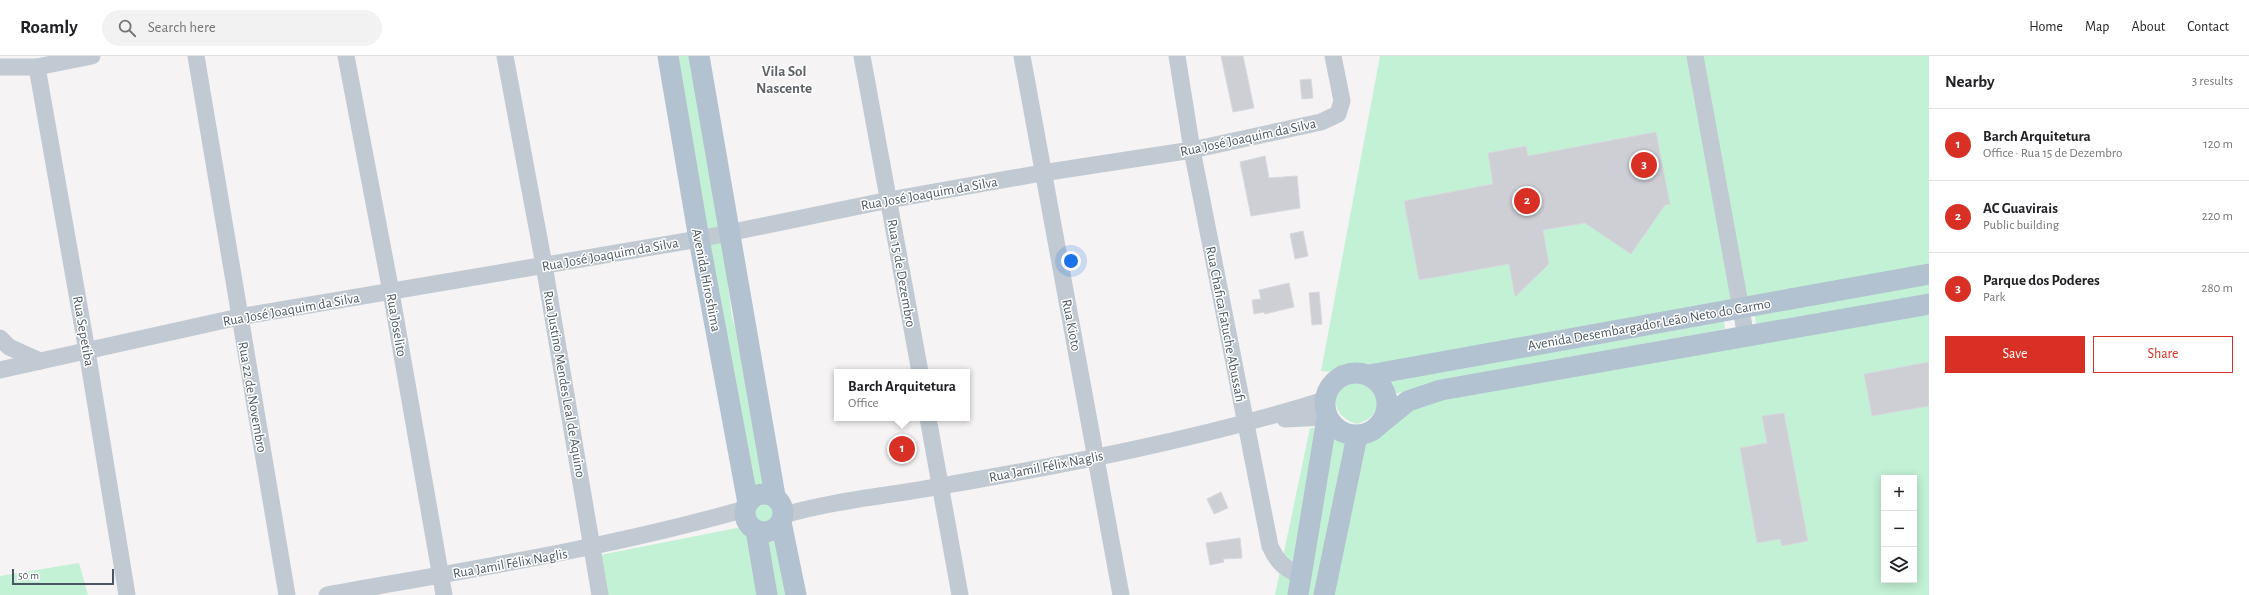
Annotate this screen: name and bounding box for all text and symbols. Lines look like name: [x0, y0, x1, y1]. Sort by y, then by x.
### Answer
search box: [102, 10, 382, 46]
icon: search: [116, 17, 138, 39]
text: Roamly: [20, 18, 78, 37]
text: Search here: [148, 20, 216, 35]
text: Home: [2029, 20, 2063, 34]
text: Map: [2085, 20, 2109, 34]
text: About: [2131, 20, 2165, 34]
text: Contact: [2187, 20, 2229, 34]
district label: Vila Sol Nascente: [756, 64, 812, 96]
text: Nearby: [1945, 73, 1995, 90]
text: 3 results: [2192, 75, 2233, 88]
street label: Rua José Joaquim da Silva: [1179, 117, 1318, 159]
text: Barch Arquitetura: [1983, 129, 2091, 144]
text: 1: [1956, 138, 1960, 151]
text: 120 m: [2203, 138, 2233, 151]
text: Office · Rua 15 de Dezembro: [1983, 147, 2122, 160]
pin: 3: [1631, 150, 1657, 180]
street label: Rua José Joaquim da Silva: [860, 175, 999, 213]
pin: 2: [1514, 186, 1540, 216]
text: AC Guavirais: [1983, 201, 2058, 216]
text: 2: [1955, 210, 1961, 223]
text: 220 m: [2202, 210, 2233, 223]
street label: Rua 15 de Dezembro: [885, 218, 917, 328]
text: Public building: [1983, 219, 2059, 232]
street label: Avenida Hiroshima: [689, 228, 723, 333]
street label: Rua José Joaquim da Silva: [541, 236, 680, 274]
street label: Rua Chafica Fatuche Abussafi: [1203, 245, 1247, 403]
your location: [1061, 251, 1081, 271]
text: Parque dos Poderes: [1983, 273, 2100, 288]
text: 3: [1955, 282, 1961, 295]
text: 280 m: [2202, 282, 2233, 295]
street label: Rua Justino Mendes Leal de Aquino: [541, 290, 587, 479]
street label: Rua José Joaquim da Silva: [222, 291, 361, 329]
text: Park: [1983, 291, 2005, 304]
street label: Rua Joselito: [384, 292, 408, 358]
street label: Rua Sepetiba: [70, 295, 96, 368]
street label: Avenida Desembargador Leão Neto do Carmo: [1527, 297, 1772, 353]
street label: Rua Kioto: [1059, 298, 1083, 352]
button: Save: [1945, 336, 2085, 373]
button: Share: [2093, 336, 2233, 373]
street label: Rua 22 de Novembro: [235, 341, 269, 454]
popup: [834, 369, 970, 421]
text: Barch Arquitetura: [848, 379, 956, 394]
text: Office: [848, 397, 879, 410]
pin: 1: [889, 434, 915, 464]
street label: Rua Jamil Félix Naglis: [988, 449, 1104, 485]
map controls: [1881, 475, 1917, 583]
button: +: [1881, 475, 1917, 511]
button: −: [1881, 511, 1917, 547]
street label: Rua Jamil Félix Naglis: [452, 547, 569, 581]
button: layers: [1881, 547, 1917, 583]
scale bar: [12, 567, 114, 586]
text: 50 m: [18, 570, 39, 581]

